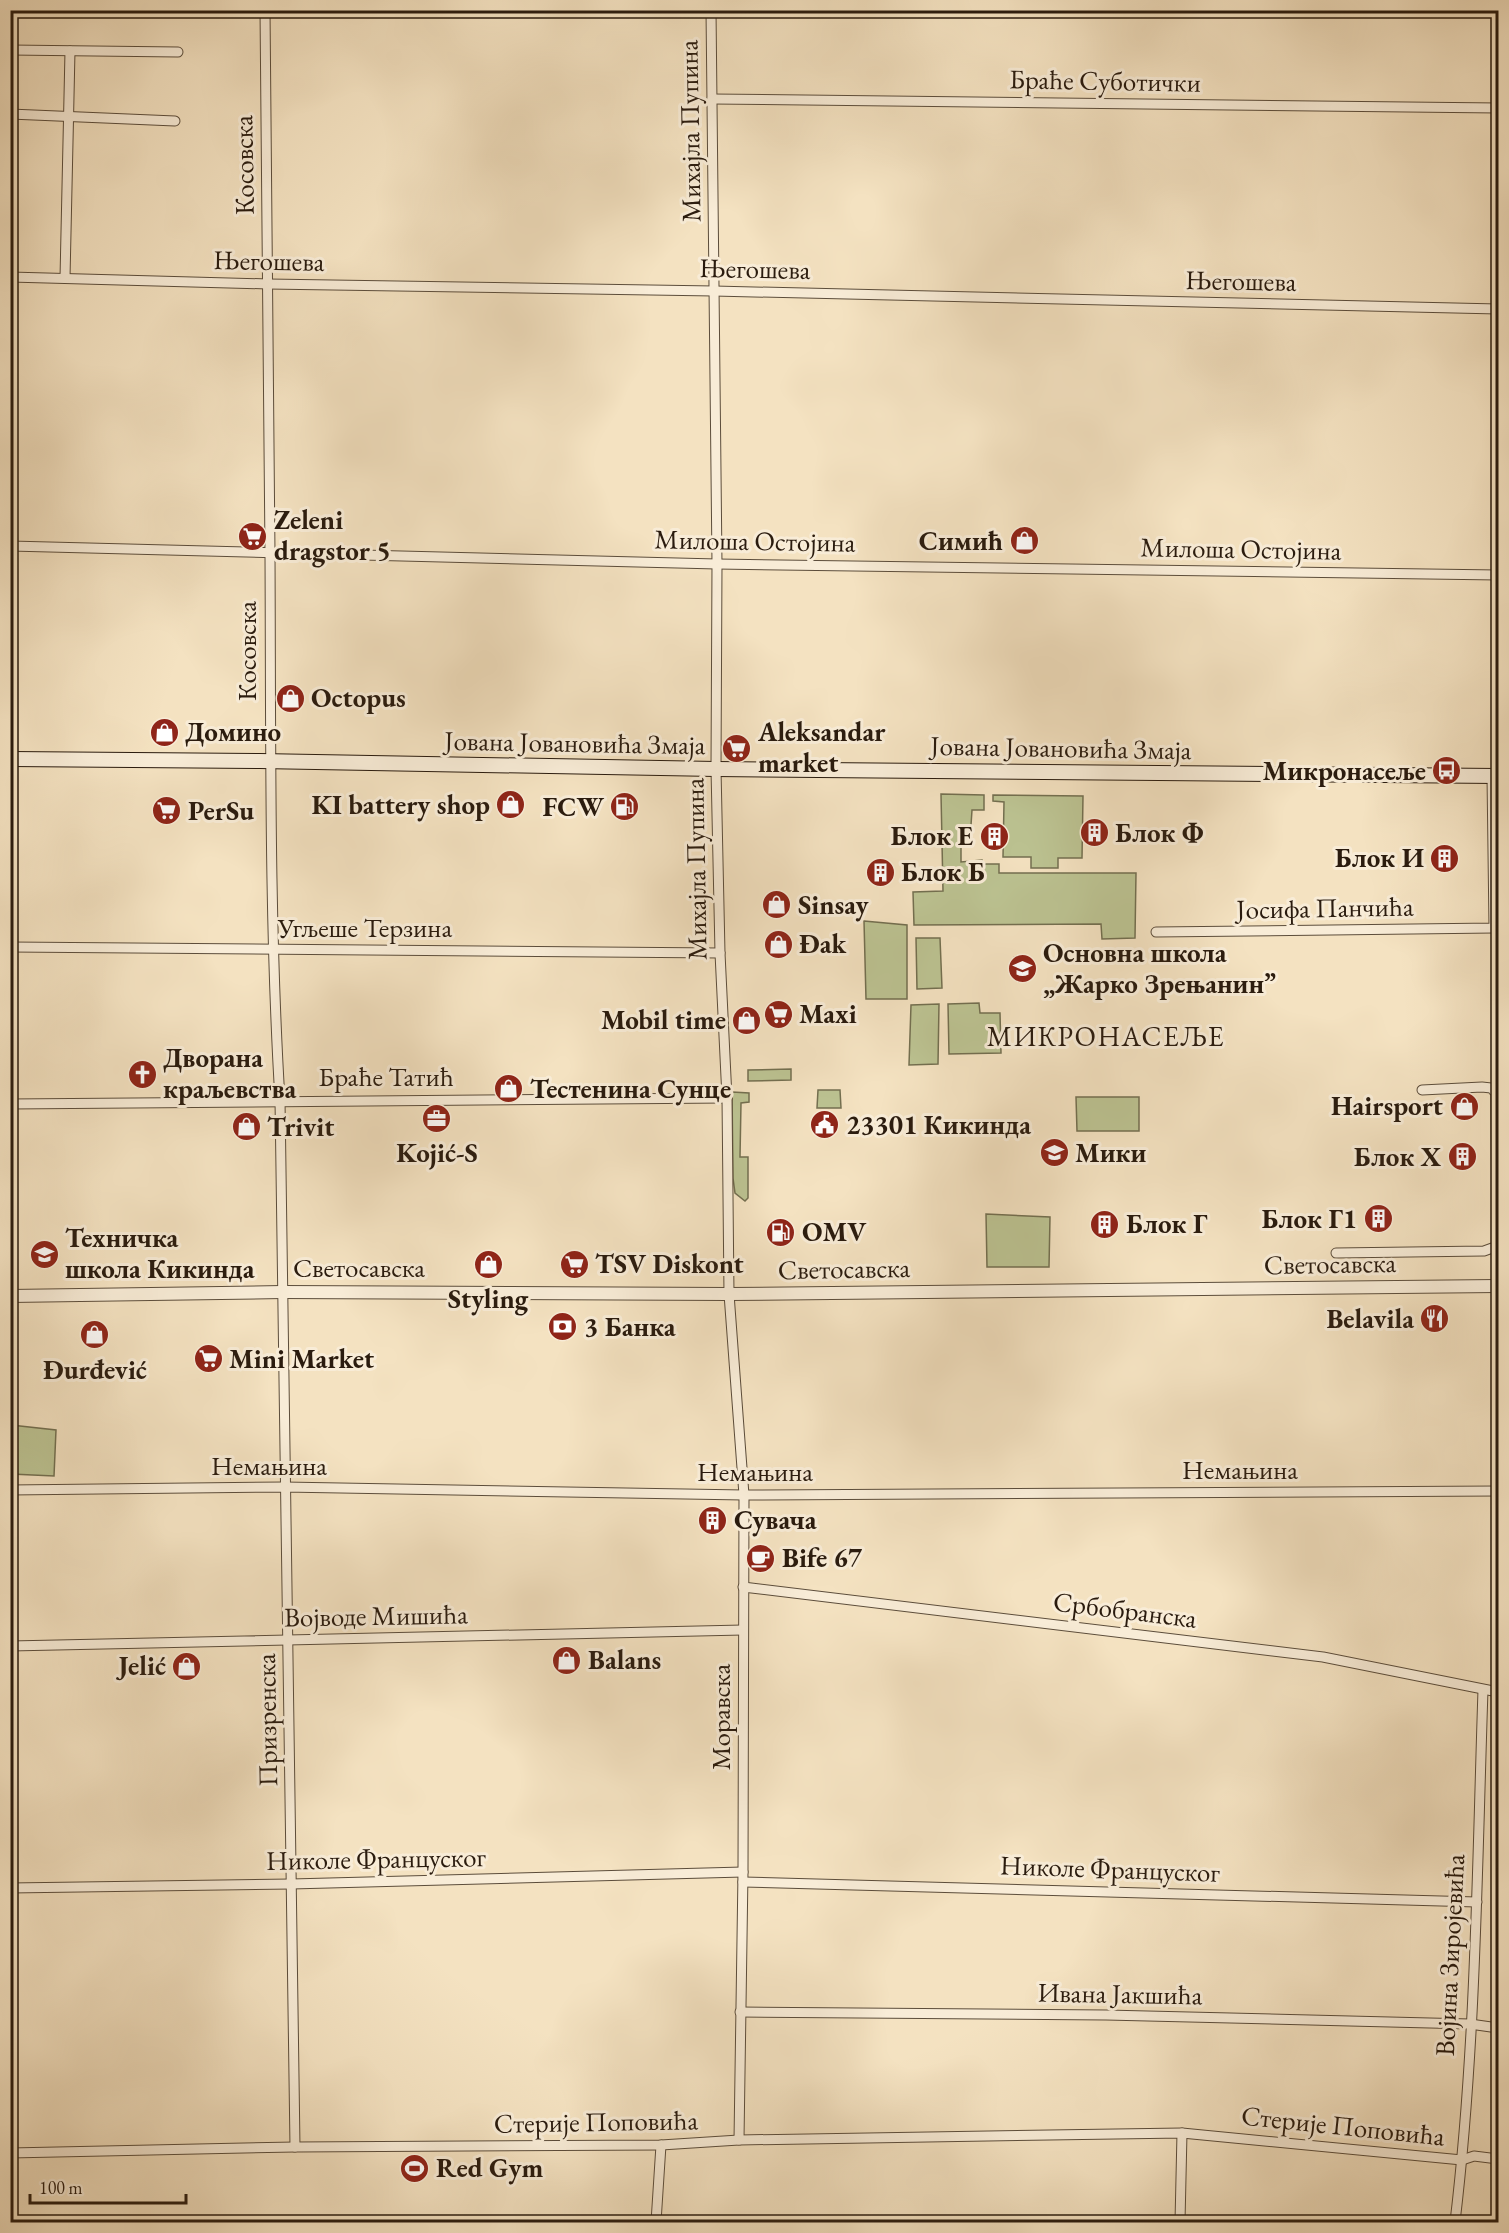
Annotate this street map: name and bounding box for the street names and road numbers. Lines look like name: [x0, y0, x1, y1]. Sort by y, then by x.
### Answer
street label: Михајла Пупина: [670, 39, 709, 223]
street label: Браће Суботички: [1009, 61, 1201, 100]
street label: Косовска: [225, 115, 262, 215]
street label: Његошева: [213, 242, 325, 279]
street label: Његошева: [699, 250, 811, 287]
street label: Његошева: [1185, 262, 1297, 299]
street label: Милоша Остојина: [654, 521, 856, 560]
street label: Милоша Остојина: [1140, 529, 1342, 568]
street label: Косовска: [229, 601, 264, 701]
street label: Јована Јовановића Змаја: [442, 723, 706, 762]
street label: Јована Јовановића Змаја: [928, 728, 1192, 767]
street label: Михајла Пупина: [676, 777, 715, 961]
street label: Јосифа Панчића: [1234, 888, 1414, 927]
street label: Угљеше Терзина: [277, 910, 452, 945]
street label: Браће Татић: [318, 1059, 454, 1094]
street label: Светосавска: [1264, 1245, 1397, 1282]
street label: Светосавска: [293, 1250, 425, 1285]
street label: Светосавска: [778, 1250, 911, 1287]
street label: Немањина: [211, 1448, 327, 1483]
street label: Немањина: [1182, 1452, 1298, 1487]
street label: Немањина: [697, 1454, 813, 1489]
street label: Србобранска: [1051, 1583, 1199, 1636]
street label: Војводе Мишића: [284, 1596, 468, 1635]
street label: Призренска: [248, 1653, 285, 1787]
street label: Моравска: [703, 1663, 738, 1770]
street label: Николе Француског: [266, 1839, 487, 1878]
street label: Николе Француског: [1000, 1847, 1221, 1890]
street label: Војина Зиројевића: [1427, 1853, 1472, 2057]
street label: Ивана Јакшића: [1037, 1975, 1203, 2012]
street label: Стерије Поповића: [1240, 2097, 1447, 2154]
street label: Стерије Поповића: [494, 2102, 699, 2141]

